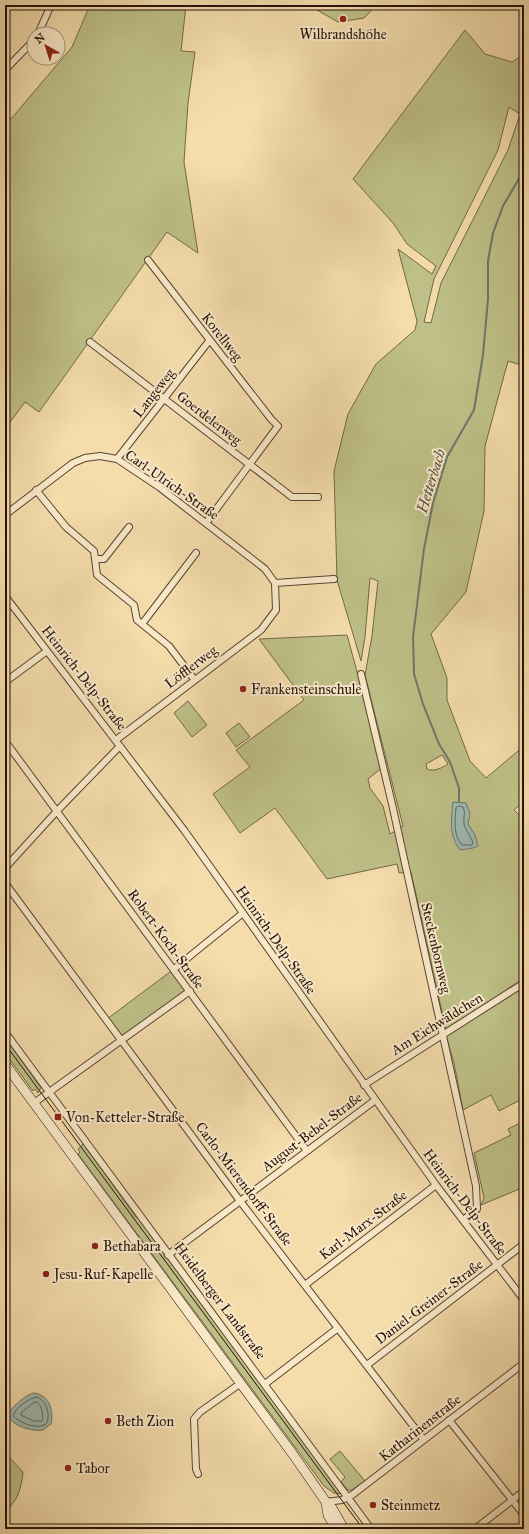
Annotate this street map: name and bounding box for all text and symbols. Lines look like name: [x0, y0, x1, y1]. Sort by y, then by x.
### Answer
marker: Wilbrandshöhe: [338, 14, 348, 24]
north arrow: [26, 26, 66, 66]
place label: Wilbrandshöhe: [300, 26, 387, 43]
text: N: [32, 30, 48, 47]
street label: Korellweg: [198, 309, 246, 365]
street label: Langeweg: [130, 365, 179, 421]
street label: Goerdelerweg: [173, 387, 245, 449]
street label: Carl-Ulrich-Straße: [122, 446, 222, 524]
water label: Hetterbach: [412, 446, 449, 516]
street label: Heinrich-Delp-Straße: [38, 622, 130, 734]
street label: Löfflerweg: [161, 642, 221, 692]
place label: Frankensteinschule: [251, 681, 362, 698]
marker: Frankensteinschule: [238, 684, 248, 694]
street label: Heinrich-Delp-Straße: [232, 883, 320, 998]
street label: Robert-Koch-Straße: [124, 886, 208, 992]
street label: Steckenbornweg: [417, 901, 455, 995]
street label: Am Eichwäldchen: [387, 989, 486, 1059]
street label: August-Bebel-Straße: [258, 1089, 366, 1176]
place label: Von-Ketteler-Straße: [65, 1109, 185, 1126]
marker: Von-Ketteler-Straße: [53, 1112, 63, 1122]
street label: Carlo-Mierendorff-Straße: [192, 1119, 296, 1249]
street label: Heinrich-Delp-Straße: [420, 1146, 511, 1259]
street label: Karl-Marx-Straße: [316, 1186, 410, 1264]
place label: Bethabara: [103, 1238, 161, 1255]
street label: Heidelberger Landstraße: [171, 1239, 270, 1363]
marker: Bethabara: [90, 1241, 100, 1251]
street label: Daniel-Greiner-Straße: [372, 1256, 486, 1348]
place label: Jesu-Ruf-Kapelle: [52, 1266, 153, 1284]
marker: Jesu-Ruf-Kapelle: [41, 1269, 51, 1279]
street label: Katharinenstraße: [376, 1391, 464, 1465]
place label: Beth Zion: [116, 1413, 175, 1430]
marker: Beth Zion: [103, 1416, 113, 1426]
place label: Tabor: [76, 1460, 111, 1477]
marker: Tabor: [63, 1463, 73, 1473]
place label: Steinmetz: [381, 1497, 441, 1514]
marker: Steinmetz: [368, 1500, 378, 1510]

